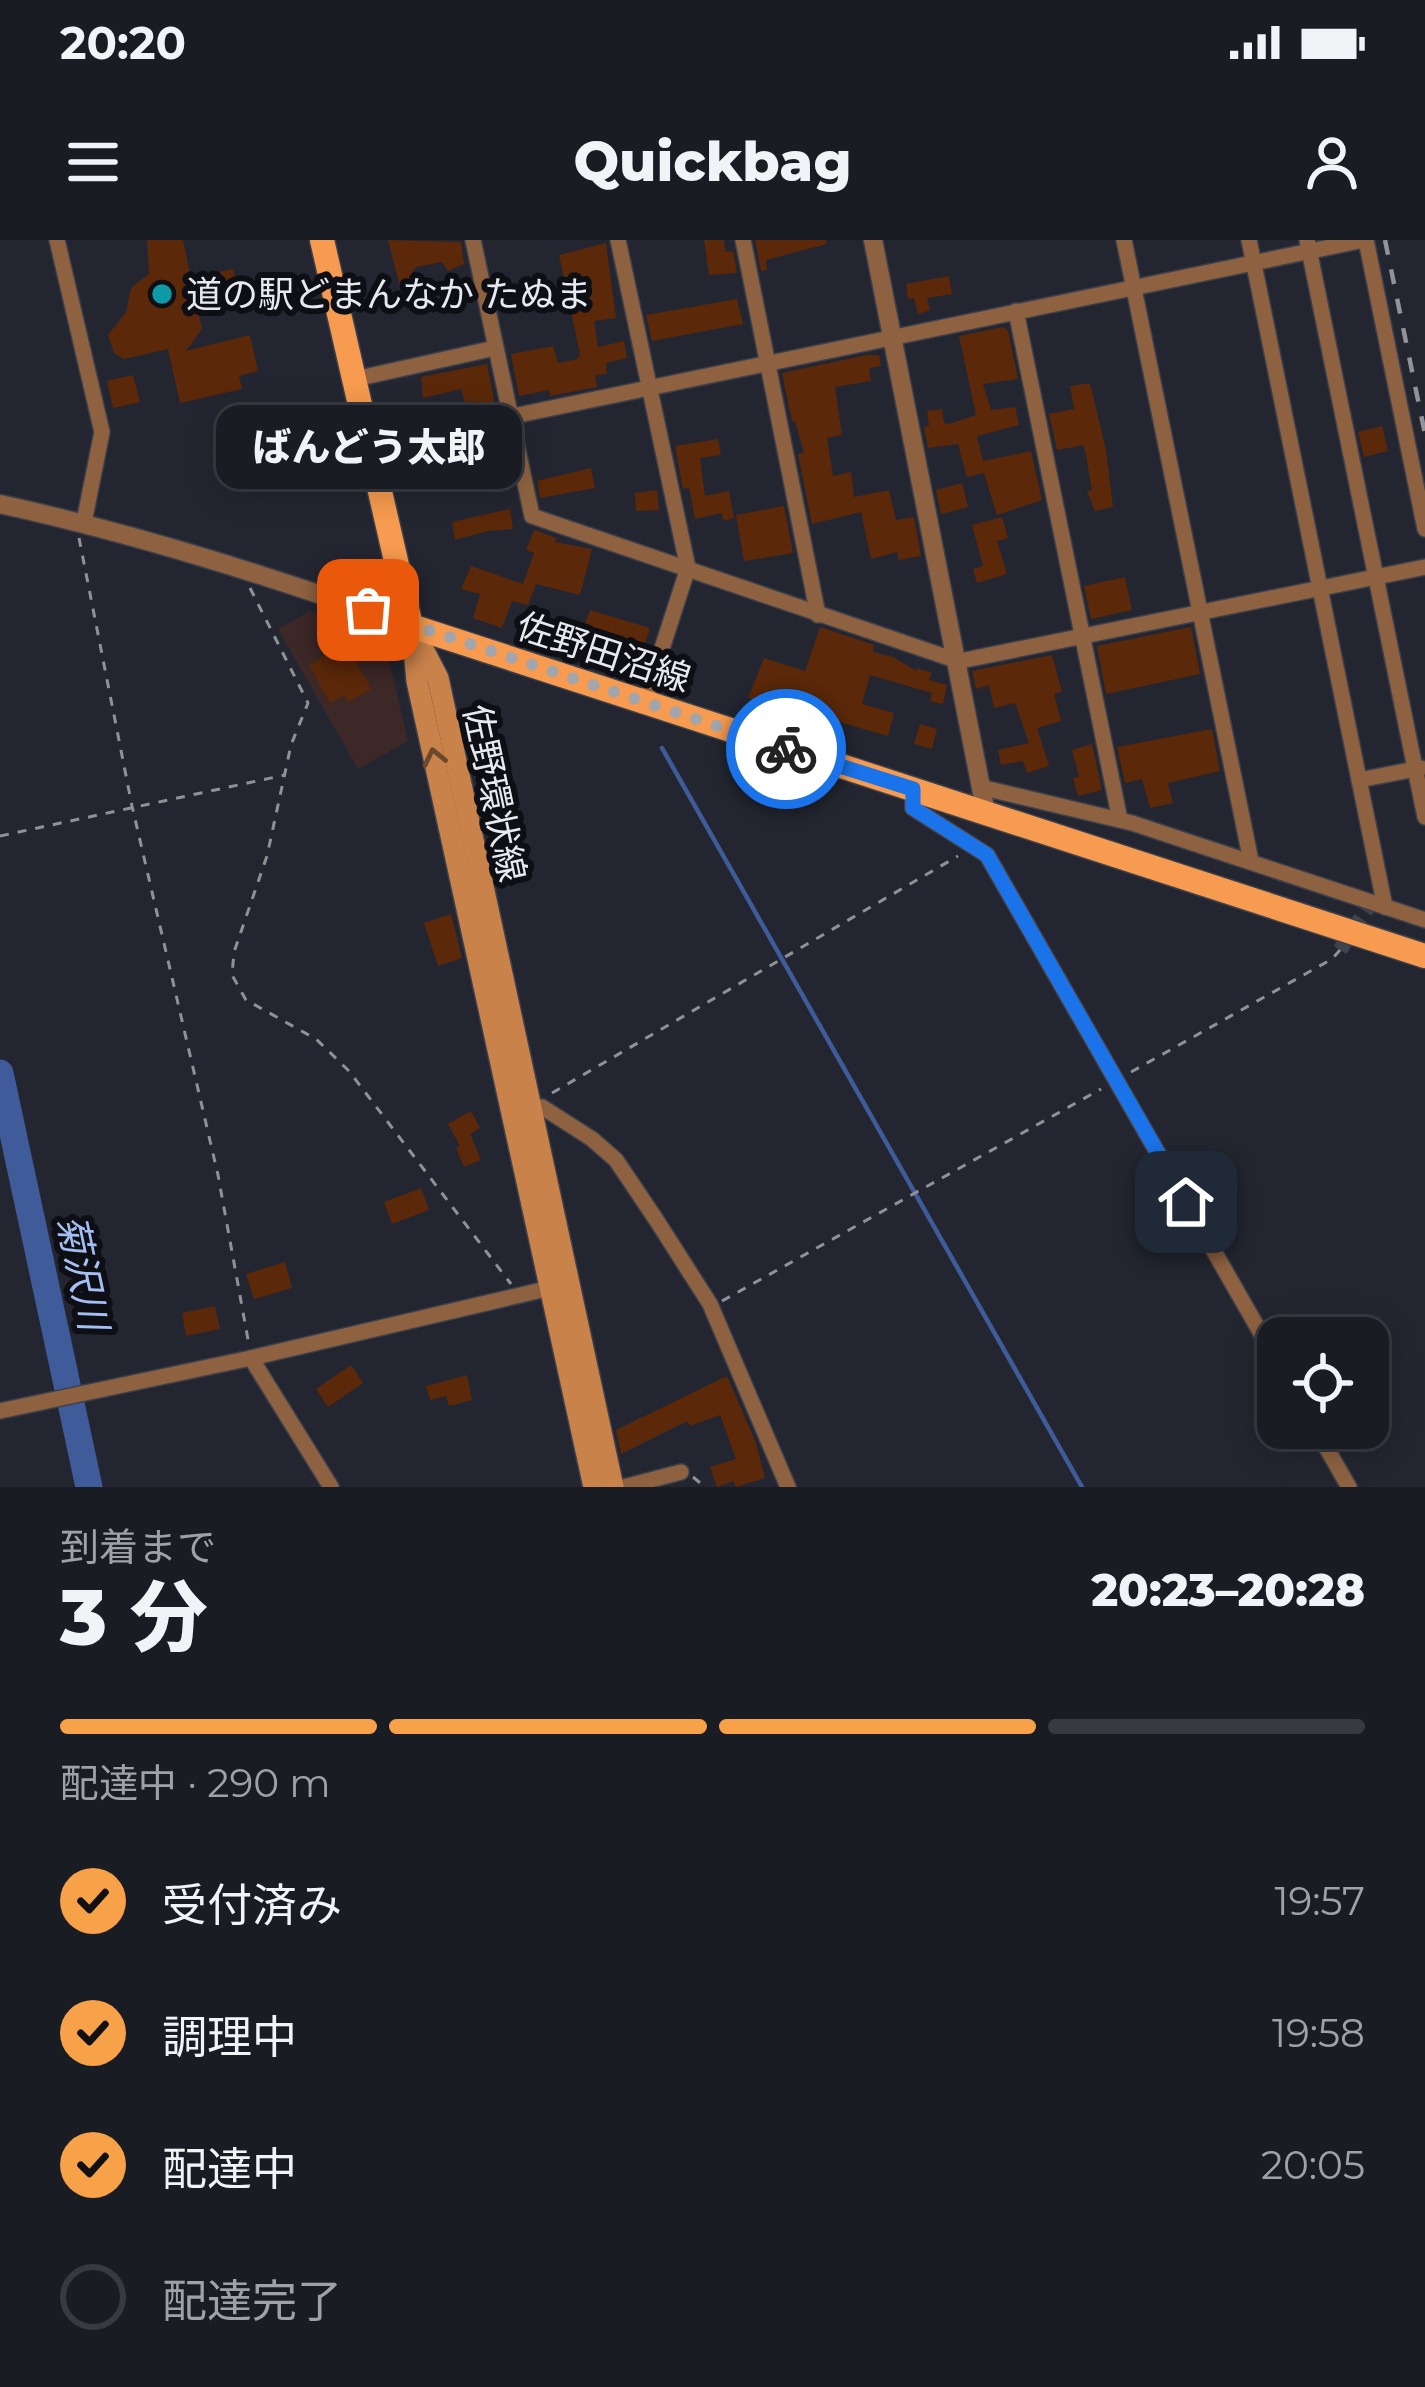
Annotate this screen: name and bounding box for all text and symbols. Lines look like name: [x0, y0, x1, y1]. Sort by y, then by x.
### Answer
text: 20:20: [60, 15, 186, 70]
icon: menu: [60, 129, 126, 195]
text: Quickbag: [573, 129, 852, 195]
icon: person: [1299, 129, 1365, 195]
place label: 道の駅どまんなか たぬま: [186, 272, 591, 316]
marker: 道の駅どまんなか たぬま: [149, 281, 175, 307]
callout: ばんどう太郎: [215, 406, 521, 490]
text: ばんどう太郎: [253, 423, 485, 471]
pin: [317, 559, 419, 661]
icon: bag: [335, 577, 401, 643]
street label: 佐野田沼線: [512, 603, 696, 701]
courier: [726, 689, 846, 809]
street label: 佐野環状線: [455, 700, 535, 886]
icon: bike: [753, 716, 819, 782]
one-way arrow: [423, 748, 448, 768]
pin: [1135, 1151, 1237, 1253]
icon: home: [1153, 1169, 1219, 1235]
water label: 菊沢川: [47, 1210, 119, 1338]
map controls: [1257, 1317, 1389, 1449]
button: locate: [1257, 1317, 1389, 1449]
text: 到着まで: [60, 1523, 216, 1571]
text: 20:23–20:28: [1091, 1562, 1365, 1617]
text: 3 分: [60, 1569, 208, 1665]
text: 配達中 · 290 m: [60, 1759, 331, 1807]
icon: check: [60, 1868, 126, 1934]
text: 受付済み: [162, 1877, 342, 1932]
text: 19:57: [1274, 1877, 1365, 1925]
icon: check: [60, 2000, 126, 2066]
text: 調理中: [162, 2009, 297, 2064]
text: 19:58: [1272, 2009, 1365, 2057]
icon: check: [60, 2132, 126, 2198]
text: 配達中: [162, 2141, 297, 2196]
text: 20:05: [1261, 2141, 1365, 2189]
text: 配達完了: [162, 2273, 342, 2328]

